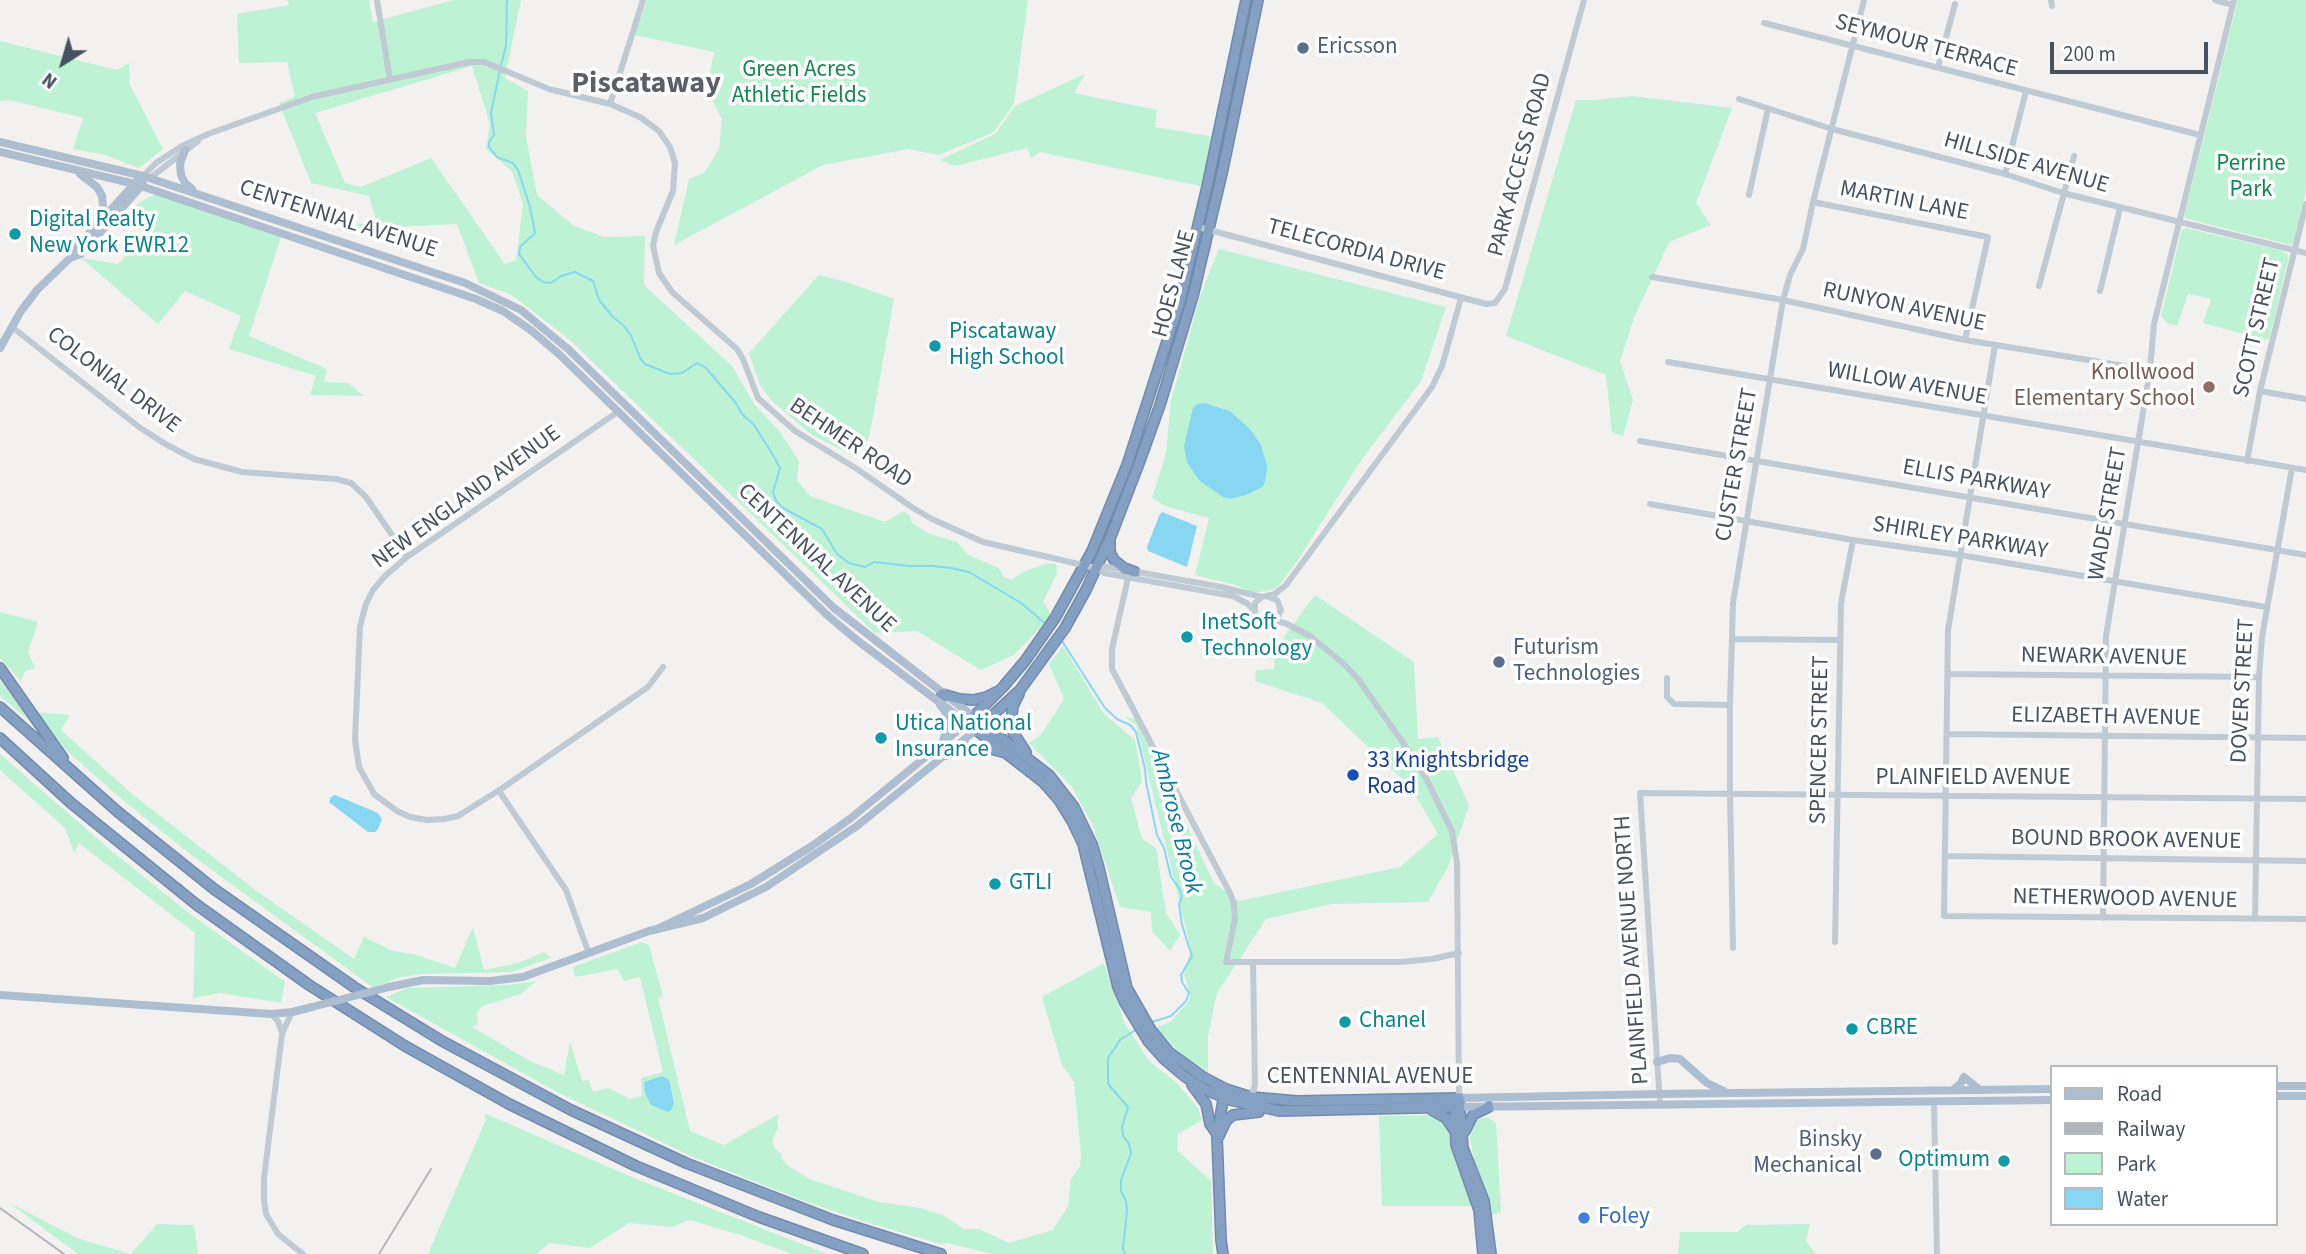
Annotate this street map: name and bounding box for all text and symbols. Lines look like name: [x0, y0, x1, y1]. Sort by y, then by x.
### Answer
street label: SEYMOUR TERRACE: [1832, 9, 2020, 85]
north arrow: [28, 28, 98, 98]
scale bar: [2054, 28, 2212, 72]
place label: Ericsson: [1317, 34, 1398, 62]
text: 200 m: [2063, 39, 2116, 69]
marker: Ericsson: [1295, 40, 1311, 56]
park label: Green Acres Athletic Fields: [732, 57, 866, 111]
text: N: [37, 66, 63, 95]
district label: Piscataway: [571, 67, 721, 103]
street label: PARK ACCESS ROAD: [1483, 70, 1559, 260]
street label: HILLSIDE AVENUE: [1940, 127, 2112, 201]
park label: Perrine Park: [2216, 151, 2286, 205]
street label: CENTENNIAL AVENUE: [235, 175, 441, 265]
street label: MARTIN LANE: [1837, 176, 1971, 228]
place label: Digital Realty New York EWR12: [29, 207, 189, 261]
street label: TELECORDIA DRIVE: [1264, 214, 1448, 288]
marker: Digital Realty New York EWR12: [7, 226, 23, 242]
street label: HOES LANE: [1147, 227, 1203, 341]
street label: SCOTT STREET: [2229, 255, 2287, 401]
street label: RUNYON AVENUE: [1820, 277, 1988, 339]
place label: Piscataway High School: [949, 319, 1064, 373]
street label: COLONIAL DRIVE: [41, 322, 185, 440]
marker: Piscataway High School: [927, 338, 943, 354]
street label: WILLOW AVENUE: [1825, 357, 1989, 413]
place label: Knollwood Elementary School: [2014, 360, 2195, 414]
marker: Knollwood Elementary School: [2201, 379, 2217, 395]
street label: CUSTER STREET: [1711, 386, 1765, 544]
street label: BEHMER ROAD: [783, 393, 917, 495]
street label: NEW ENGLAND AVENUE: [367, 420, 567, 576]
street label: WADE STREET: [2084, 445, 2134, 583]
street label: ELLIS PARKWAY: [1900, 454, 2052, 508]
street label: CENTENNIAL AVENUE: [731, 478, 901, 640]
street label: SHIRLEY PARKWAY: [1870, 512, 2050, 566]
place label: InetSoft Technology: [1201, 610, 1312, 664]
street label: DOVER STREET: [2226, 618, 2262, 764]
marker: InetSoft Technology: [1179, 629, 1195, 645]
place label: Futurism Technologies: [1513, 635, 1640, 689]
street label: NEWARK AVENUE: [2020, 643, 2188, 673]
marker: Futurism Technologies: [1491, 654, 1507, 670]
street label: SPENCER STREET: [1806, 655, 1836, 825]
street label: ELIZABETH AVENUE: [2011, 703, 2201, 733]
place label: Utica National Insurance: [895, 711, 1032, 765]
marker: Utica National Insurance: [873, 730, 889, 746]
water label: Ambrose Brook: [1143, 747, 1207, 897]
place label: 33 Knightsbridge Road: [1367, 748, 1529, 802]
street label: PLAINFIELD AVENUE: [1875, 765, 2071, 793]
marker: 33 Knightsbridge Road: [1345, 767, 1361, 783]
street label: PLAINFIELD AVENUE NORTH: [1610, 814, 1656, 1086]
street label: BOUND BROOK AVENUE: [2011, 825, 2241, 857]
place label: GTLI: [1009, 870, 1052, 898]
marker: GTLI: [987, 876, 1003, 892]
street label: NETHERWOOD AVENUE: [2012, 884, 2238, 916]
place label: Chanel: [1359, 1008, 1426, 1036]
marker: Chanel: [1337, 1014, 1353, 1030]
place label: CBRE: [1866, 1015, 1918, 1043]
marker: CBRE: [1844, 1021, 1860, 1037]
street label: CENTENNIAL AVENUE: [1267, 1064, 1473, 1092]
legend: [2050, 1065, 2278, 1226]
text: Road: [2117, 1079, 2162, 1109]
text: Railway: [2117, 1114, 2185, 1144]
place label: Binsky Mechanical: [1753, 1127, 1862, 1181]
marker: Binsky Mechanical: [1868, 1146, 1884, 1162]
place label: Optimum: [1898, 1147, 1990, 1175]
text: Park: [2117, 1149, 2156, 1179]
marker: Optimum: [1996, 1153, 2012, 1169]
text: Water: [2117, 1184, 2168, 1214]
place label: Foley: [1598, 1204, 1650, 1232]
marker: Foley: [1576, 1210, 1592, 1226]

